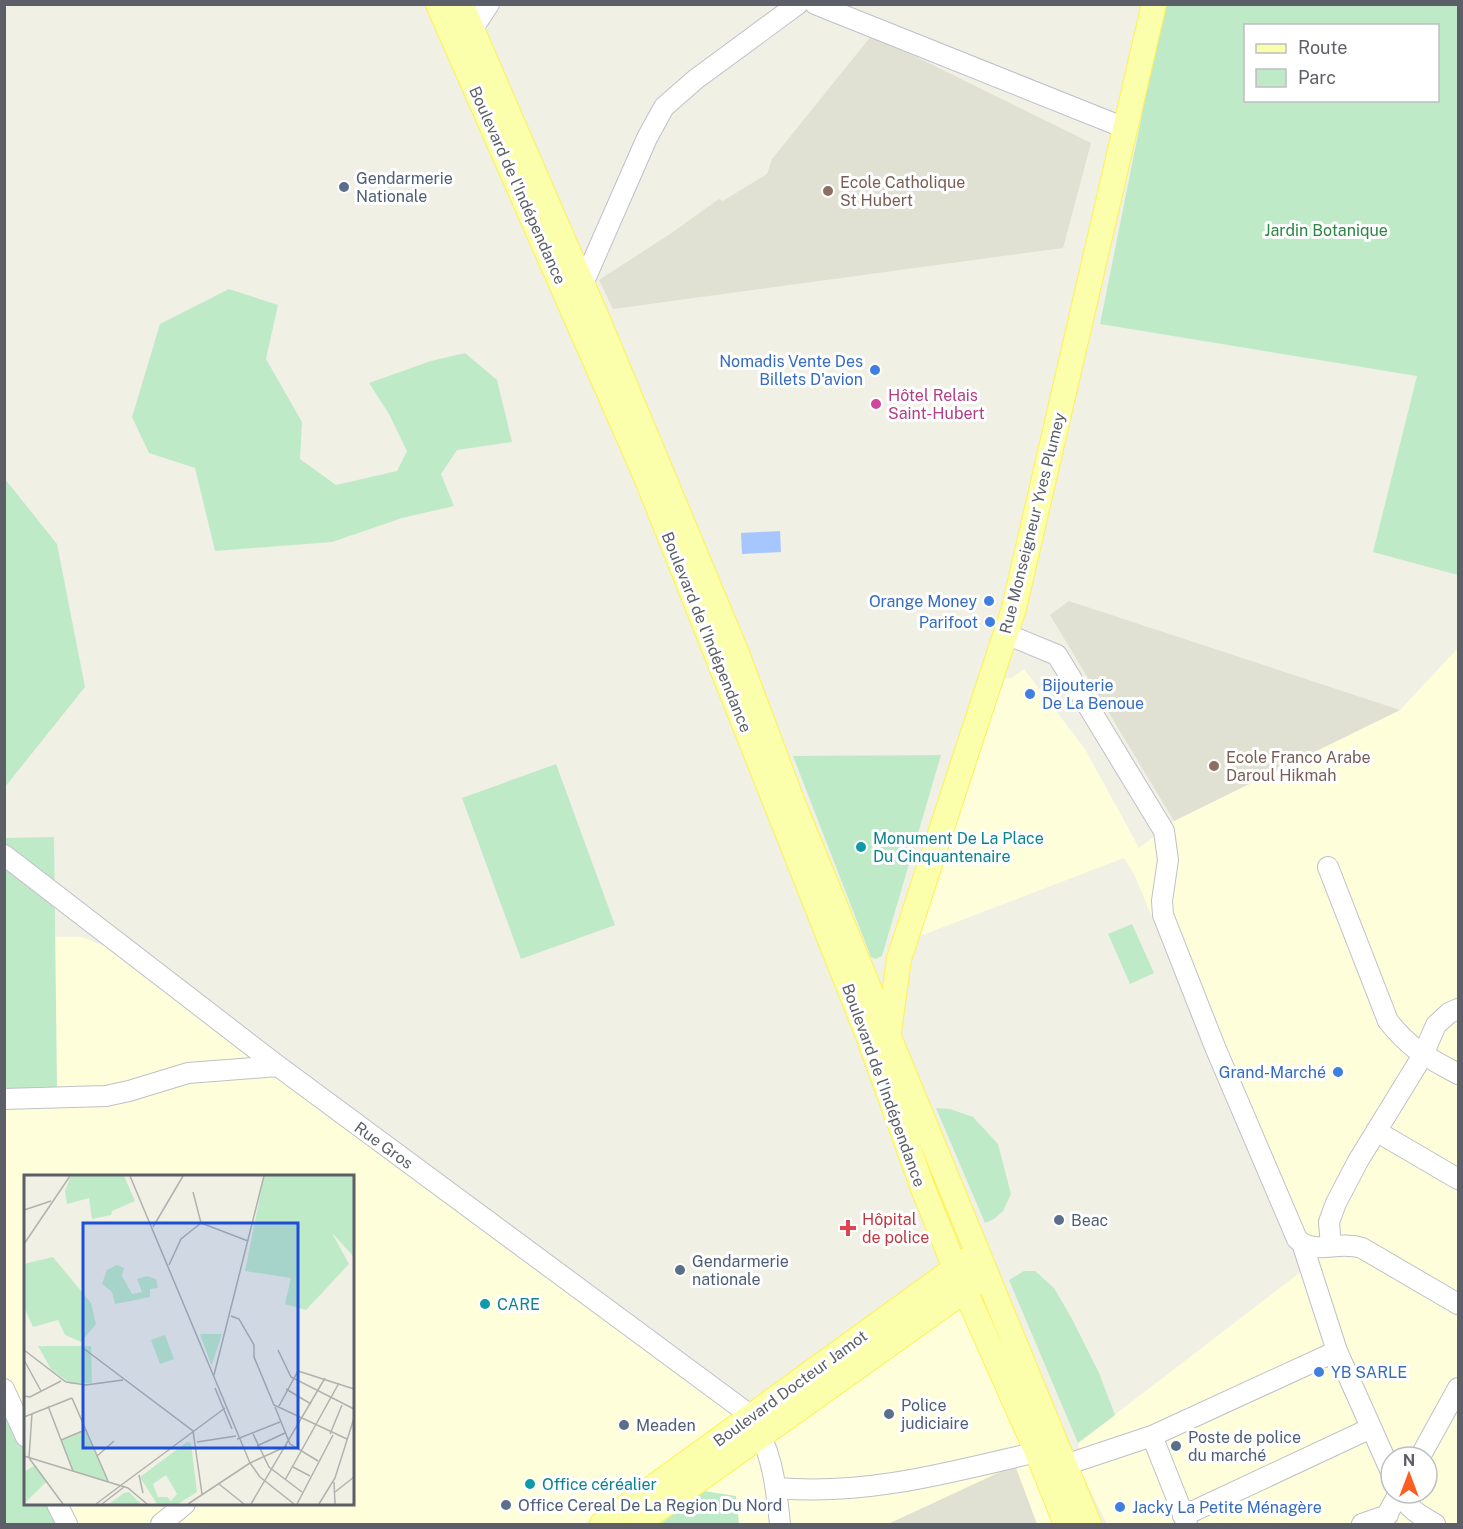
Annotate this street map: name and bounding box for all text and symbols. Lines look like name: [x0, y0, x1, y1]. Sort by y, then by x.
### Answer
legend: [1244, 24, 1439, 102]
text: Route: [1298, 37, 1347, 58]
text: Parc: [1298, 67, 1336, 88]
street label: Boulevard de l'Indépendance: [465, 83, 570, 287]
place label: Gendarmerie Nationale: [356, 169, 453, 206]
place label: Ecole Catholique St Hubert: [840, 173, 965, 210]
marker: Gendarmerie Nationale: [337, 180, 351, 194]
marker: Ecole Catholique St Hubert: [821, 184, 835, 198]
park label: Jardin Botanique: [1264, 221, 1388, 240]
place label: Nomadis Vente Des Billets D'avion: [719, 352, 863, 389]
marker: Nomadis Vente Des Billets D'avion: [868, 363, 882, 377]
place label: Hôtel Relais Saint-Hubert: [888, 386, 985, 423]
marker: Hôtel Relais Saint-Hubert: [869, 397, 883, 411]
street label: Rue Monseigneur Yves Plumey: [996, 410, 1069, 636]
street label: Boulevard de l'Indépendance: [658, 529, 756, 735]
place label: Orange Money: [869, 592, 977, 611]
marker: Orange Money: [982, 594, 996, 608]
place label: Parifoot: [919, 613, 978, 632]
marker: Parifoot: [983, 615, 997, 629]
place label: Bijouterie De La Benoue: [1042, 676, 1144, 713]
marker: Bijouterie De La Benoue: [1023, 687, 1037, 701]
place label: Ecole Franco Arabe Daroul Hikmah: [1226, 748, 1371, 785]
marker: Ecole Franco Arabe Daroul Hikmah: [1207, 759, 1221, 773]
place label: Monument De La Place Du Cinquantenaire: [873, 829, 1044, 866]
marker: Monument De La Place Du Cinquantenaire: [854, 840, 868, 854]
street label: Boulevard de l'Indépendance: [838, 981, 929, 1189]
place label: Grand-Marché: [1219, 1063, 1326, 1082]
marker: Grand-Marché: [1331, 1065, 1345, 1079]
street label: Rue Gros: [351, 1118, 417, 1173]
inset map: [24, 1175, 354, 1505]
place label: Hôpital de police: [862, 1210, 929, 1247]
place label: Beac: [1071, 1211, 1108, 1230]
marker: Beac: [1052, 1213, 1066, 1227]
marker: Hôpital de police: [839, 1219, 857, 1237]
place label: Gendarmerie nationale: [692, 1252, 789, 1289]
marker: Gendarmerie nationale: [673, 1263, 687, 1277]
place label: CARE: [497, 1295, 540, 1314]
marker: CARE: [478, 1297, 492, 1311]
street label: Boulevard Docteur Jamot: [710, 1326, 871, 1451]
place label: YB SARLE: [1331, 1363, 1407, 1382]
marker: YB SARLE: [1312, 1365, 1326, 1379]
place label: Police judiciaire: [900, 1396, 969, 1433]
marker: Police judiciaire: [882, 1407, 896, 1421]
place label: Meaden: [636, 1416, 696, 1435]
marker: Meaden: [617, 1418, 631, 1432]
place label: Poste de police du marché: [1188, 1428, 1301, 1465]
marker: Poste de police du marché: [1169, 1439, 1183, 1453]
north arrow: [1379, 1445, 1439, 1505]
text: N: [1403, 1451, 1415, 1470]
place label: Office céréalier: [542, 1475, 657, 1494]
marker: Office céréalier: [523, 1477, 537, 1491]
place label: Office Cereal De La Region Du Nord: [518, 1496, 782, 1515]
marker: Office Cereal De La Region Du Nord: [499, 1498, 513, 1512]
place label: Jacky La Petite Ménagère: [1132, 1498, 1322, 1517]
marker: Jacky La Petite Ménagère: [1113, 1500, 1127, 1514]

